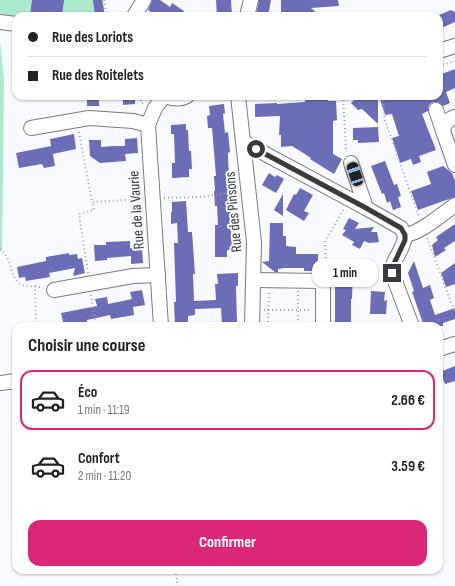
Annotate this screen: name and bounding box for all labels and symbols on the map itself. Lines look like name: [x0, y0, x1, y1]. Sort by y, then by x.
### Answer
route start: [247, 140, 265, 158]
car: [345, 161, 365, 187]
street label: Rue de la Vaurie: [124, 170, 149, 250]
street label: Rue des Pinsons: [221, 171, 246, 253]
callout: 1 min: [312, 259, 378, 287]
route end: [383, 264, 401, 282]

